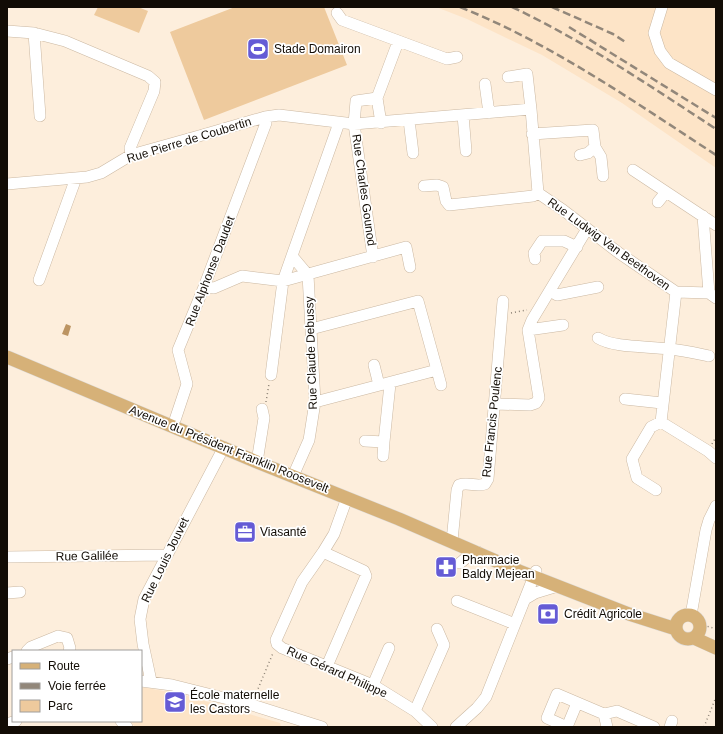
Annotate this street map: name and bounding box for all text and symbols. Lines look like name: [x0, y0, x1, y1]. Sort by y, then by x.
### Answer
sports icon: Stade Domairon: [245, 36, 271, 62]
place label: Stade Domairon: [274, 42, 361, 56]
street label: Rue Pierre de Coubertin: [125, 114, 253, 166]
street label: Rue Charles Gounod: [349, 133, 379, 247]
street label: Rue Ludwig Van Beethoven: [545, 195, 673, 293]
street label: Rue Alphonse Daudet: [183, 213, 238, 328]
street label: Rue Claude Debussy: [302, 296, 320, 410]
street label: Rue Francis Poulenc: [479, 366, 505, 478]
street label: Avenue du Président Franklin Roosevelt: [127, 402, 331, 496]
street label: Rue Louis Jouvet: [138, 515, 192, 605]
office icon: Viasanté: [232, 519, 258, 545]
place label: Viasanté: [260, 525, 307, 539]
street label: Rue Galilée: [56, 548, 119, 564]
place label: Pharmacie Baldy Mejean: [462, 553, 535, 581]
pharmacy icon: Pharmacie Baldy Mejean: [433, 554, 459, 580]
bank icon: Crédit Agricole: [535, 601, 561, 627]
place label: Crédit Agricole: [564, 607, 642, 621]
street label: Rue Gérard Philippe: [284, 643, 390, 701]
legend: [12, 650, 142, 722]
text: Route: [48, 659, 80, 673]
text: Voie ferrée: [48, 679, 106, 693]
place label: École maternelle les Castors: [190, 687, 280, 716]
school or university icon: École maternelle les Castors: [162, 689, 188, 715]
text: Parc: [48, 699, 73, 713]

